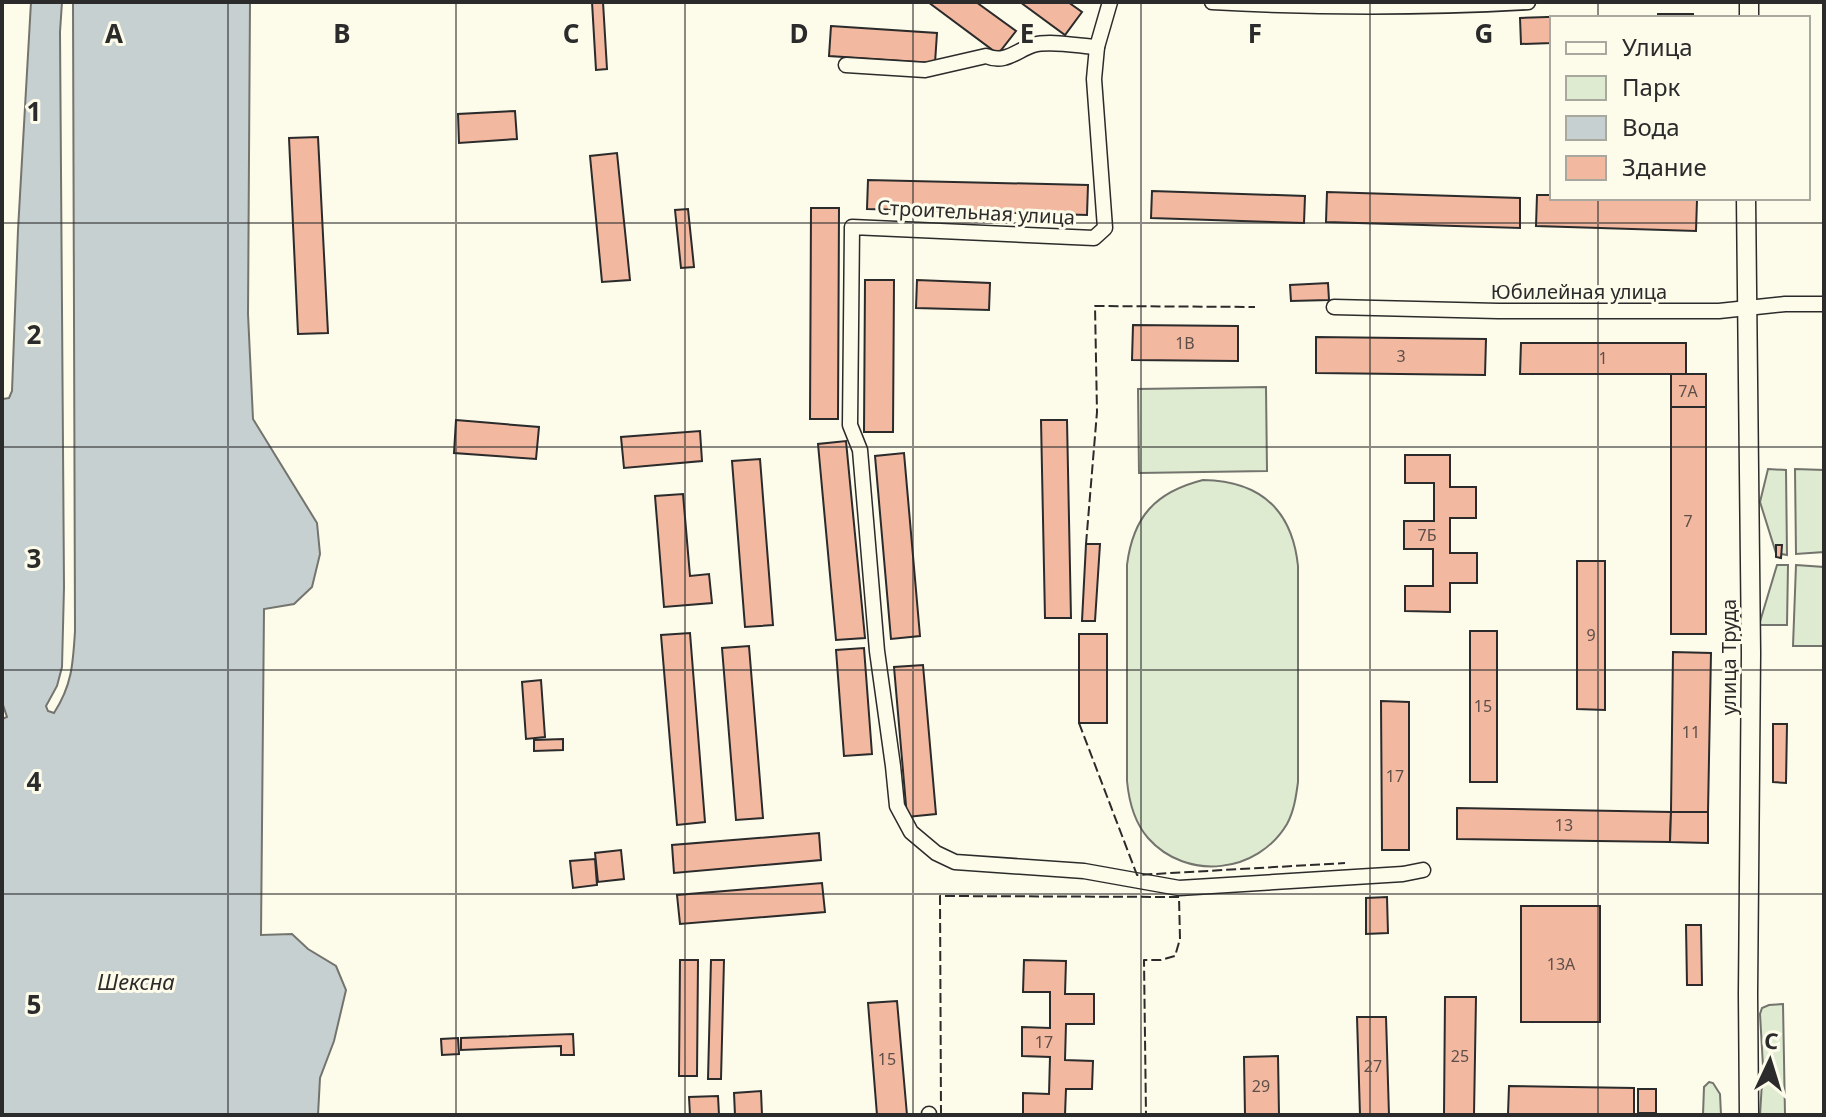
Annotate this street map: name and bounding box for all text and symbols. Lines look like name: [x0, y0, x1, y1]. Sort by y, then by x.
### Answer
text: A: [105, 15, 123, 51]
text: B: [333, 15, 351, 51]
text: C: [563, 15, 579, 51]
text: D: [789, 15, 809, 51]
text: E: [1020, 15, 1034, 51]
text: F: [1248, 15, 1262, 51]
text: G: [1475, 15, 1493, 51]
legend: [1550, 16, 1810, 200]
text: Улица: [1622, 30, 1693, 63]
text: Парк: [1622, 70, 1681, 103]
text: 1: [27, 93, 41, 129]
text: Вода: [1622, 110, 1680, 143]
text: Здание: [1622, 150, 1707, 183]
street label: Строительная улица: [876, 193, 1076, 231]
street label: Юбилейная улица: [1491, 278, 1667, 305]
text: 2: [27, 316, 42, 352]
house number: 1В: [1175, 332, 1195, 354]
house number: 3: [1396, 345, 1406, 367]
house number: 1: [1598, 347, 1608, 369]
house number: 7А: [1678, 380, 1698, 402]
house number: 7: [1683, 510, 1693, 532]
house number: 7Б: [1418, 524, 1437, 546]
text: 3: [27, 540, 41, 576]
street label: улица Труда: [1715, 599, 1742, 715]
house number: 9: [1586, 624, 1596, 646]
house number: 15: [1474, 695, 1492, 717]
house number: 11: [1682, 721, 1700, 743]
text: 4: [27, 763, 42, 799]
house number: 17: [1386, 765, 1404, 787]
house number: 13: [1555, 814, 1573, 836]
house number: 13А: [1547, 953, 1576, 975]
water label: Шексна: [97, 966, 175, 996]
text: 5: [27, 986, 41, 1022]
north arrow: [1730, 1021, 1810, 1101]
text: С: [1763, 1025, 1780, 1056]
house number: 17: [1035, 1031, 1053, 1053]
house number: 25: [1451, 1045, 1469, 1067]
house number: 15: [878, 1048, 896, 1070]
house number: 27: [1364, 1055, 1382, 1077]
house number: 29: [1252, 1075, 1270, 1097]

